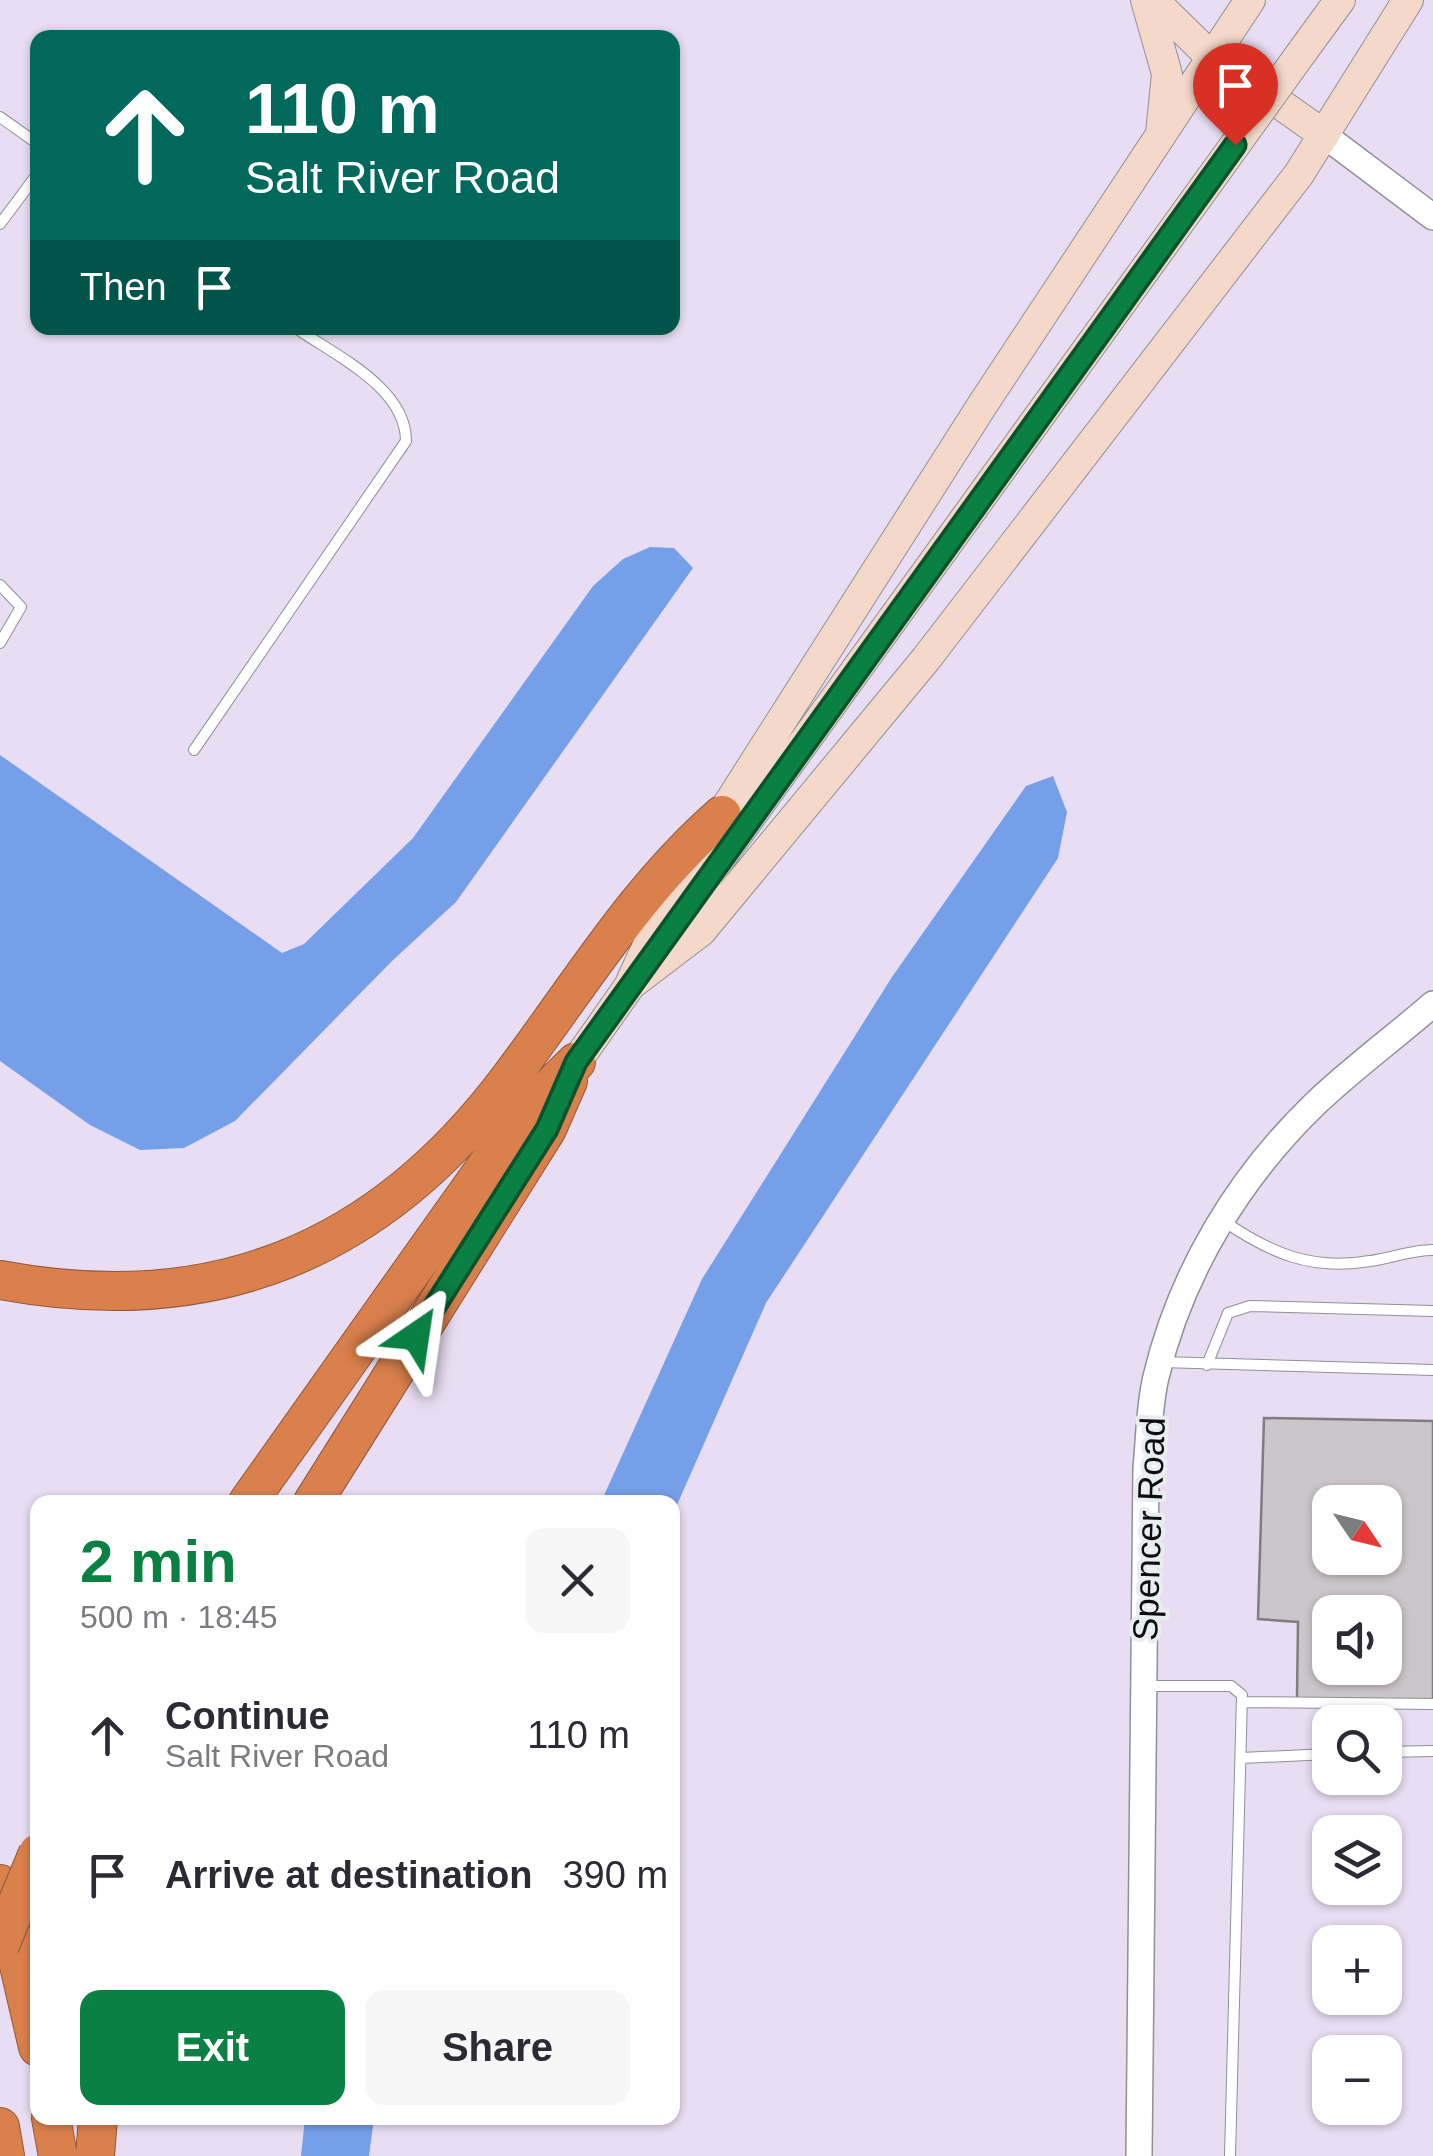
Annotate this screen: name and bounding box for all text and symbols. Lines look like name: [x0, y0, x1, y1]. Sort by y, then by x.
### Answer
pin: [1193, 43, 1278, 146]
icon: arrive: [1208, 58, 1263, 113]
icon: ahead: [80, 70, 210, 200]
text: 110 m: [245, 70, 440, 148]
text: Salt River Road: [245, 152, 560, 203]
icon: arrive: [187, 260, 242, 315]
text: Then: [80, 266, 167, 308]
position arrow: [364, 1284, 468, 1388]
street label: Spencer Road: [1125, 1416, 1172, 1641]
north arrow: [1312, 1485, 1402, 1575]
map controls: [1312, 1485, 1402, 2125]
text: 2 min: [80, 1528, 237, 1595]
button: close: [525, 1528, 630, 1633]
button: sound: [1312, 1595, 1402, 1685]
text: 500 m · 18:45: [80, 1599, 277, 1635]
text: Continue: [165, 1695, 330, 1737]
button: search: [1312, 1705, 1402, 1795]
icon: ahead: [80, 1708, 135, 1763]
text: 110 m: [527, 1714, 630, 1756]
text: Salt River Road: [165, 1738, 389, 1774]
button: layers: [1312, 1815, 1402, 1905]
icon: arrive: [80, 1848, 135, 1903]
text: Arrive at destination: [165, 1854, 532, 1896]
text: 390 m: [562, 1854, 668, 1896]
button: +: [1312, 1925, 1402, 2015]
button: Exit: [80, 1990, 345, 2105]
button: Share: [365, 1990, 630, 2105]
button: −: [1312, 2035, 1402, 2125]

